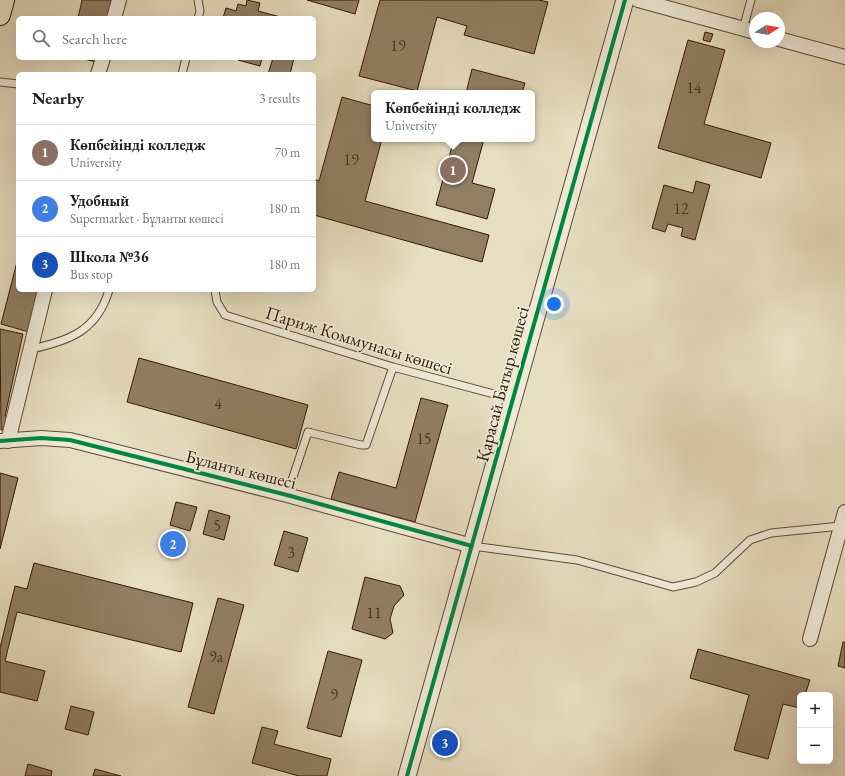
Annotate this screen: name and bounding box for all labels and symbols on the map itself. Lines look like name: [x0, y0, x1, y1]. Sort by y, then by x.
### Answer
north arrow: [749, 12, 785, 48]
house number: 19: [390, 35, 406, 56]
house number: 14: [686, 77, 702, 98]
house number: 19: [343, 149, 359, 170]
pin: 1: [440, 155, 466, 185]
house number: 12: [673, 198, 689, 219]
your location: [544, 294, 564, 314]
street label: Париж Коммунасы көшесі: [263, 301, 456, 380]
street label: Қарасай Батыр көшесі: [470, 303, 534, 464]
house number: 4: [214, 393, 222, 414]
house number: 15: [416, 428, 432, 449]
street label: Бұланты көшесі: [183, 444, 299, 494]
house number: 5: [213, 515, 221, 536]
pin: 2: [160, 529, 186, 559]
house number: 3: [287, 542, 295, 563]
house number: 11: [366, 602, 382, 623]
house number: 9а: [209, 646, 224, 667]
house number: 9: [330, 684, 338, 705]
pin: 3: [432, 728, 458, 758]

